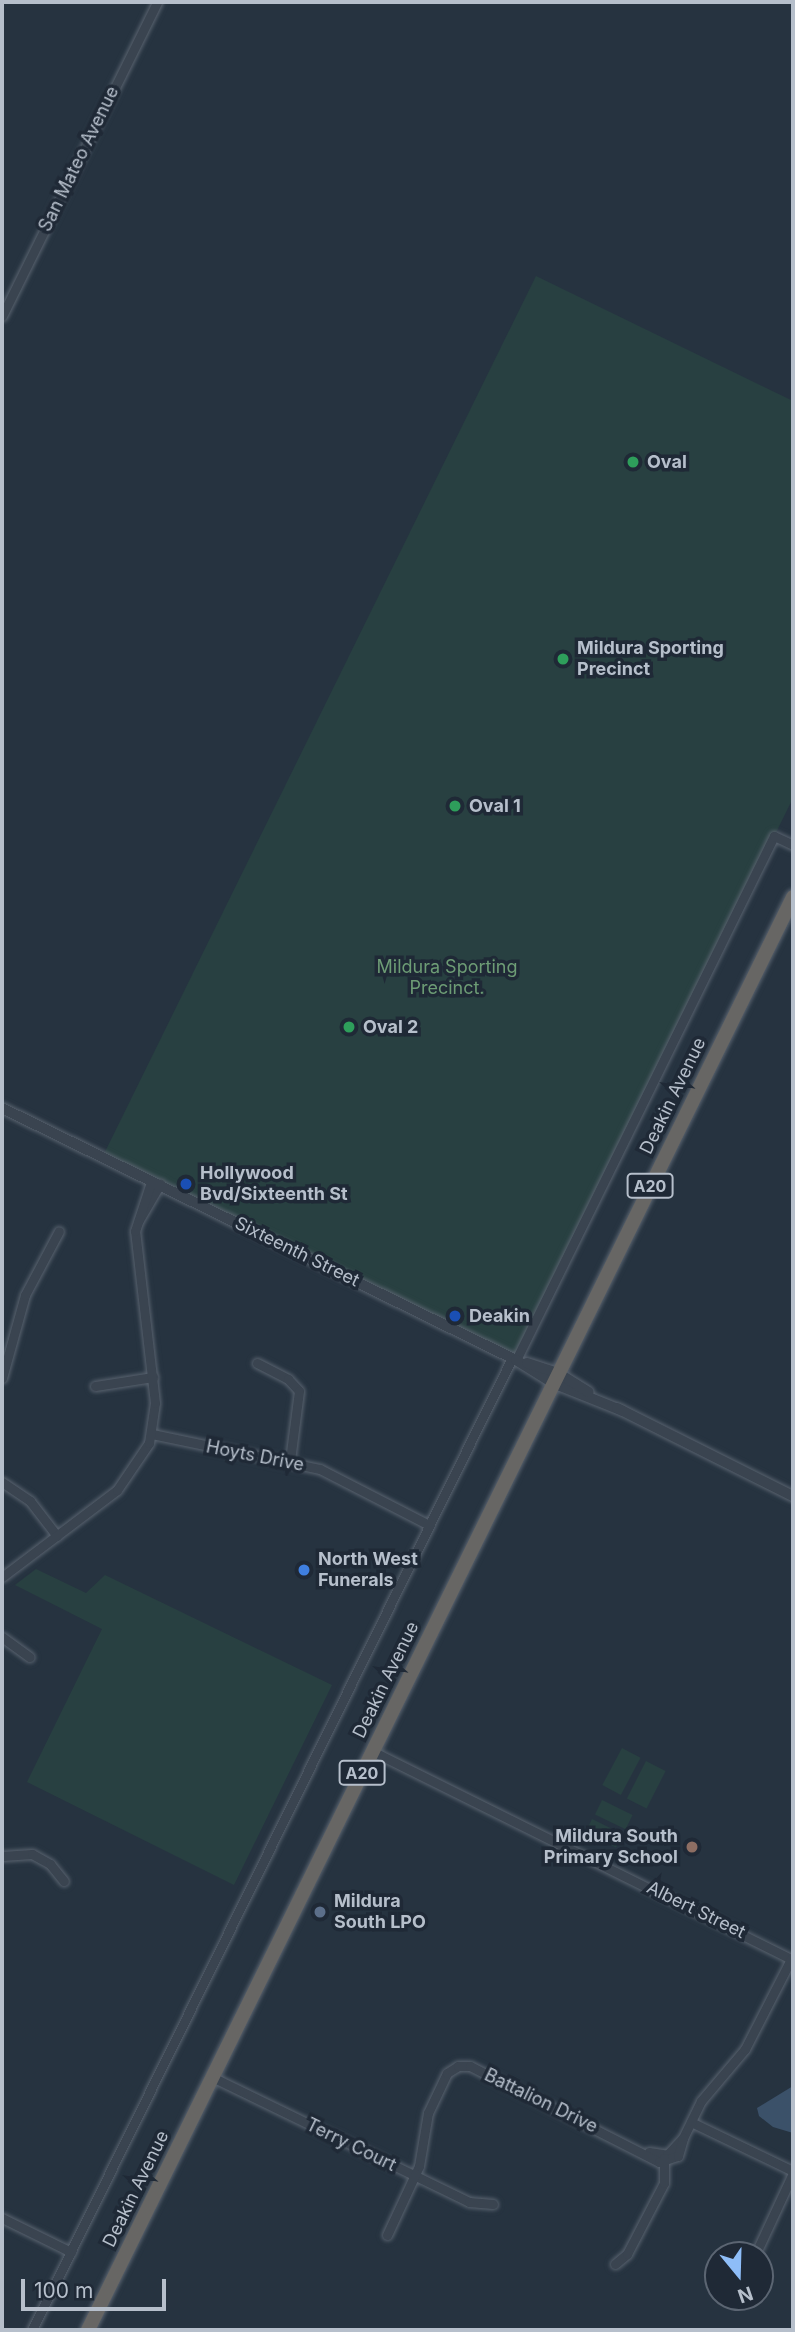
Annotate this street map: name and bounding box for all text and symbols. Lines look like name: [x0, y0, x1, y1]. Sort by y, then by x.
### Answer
street label: San Mateo Avenue: [34, 83, 124, 235]
place label: Oval: [647, 451, 687, 473]
marker: Oval: [625, 454, 641, 470]
place label: Mildura Sporting Precinct: [577, 638, 724, 680]
marker: Mildura Sporting Precinct: [555, 651, 571, 667]
place label: Oval 1: [469, 795, 521, 817]
marker: Oval 1: [447, 798, 463, 814]
park label: Mildura Sporting Precinct.: [377, 957, 517, 1000]
place label: Oval 2: [363, 1016, 418, 1038]
marker: Oval 2: [341, 1019, 357, 1035]
street label: Deakin Avenue: [635, 1034, 711, 1158]
place label: Hollywood Bvd/Sixteenth St: [200, 1163, 348, 1206]
road number: A20: [626, 1174, 674, 1198]
marker: Hollywood Bvd/Sixteenth St: [178, 1176, 194, 1192]
street label: Sixteenth Street: [231, 1213, 363, 1291]
place label: Deakin: [469, 1305, 530, 1327]
marker: Deakin: [447, 1308, 463, 1324]
street label: Hoyts Drive: [204, 1436, 306, 1476]
place label: North West Funerals: [318, 1549, 418, 1592]
marker: North West Funerals: [296, 1562, 312, 1578]
street label: Deakin Avenue: [348, 1618, 424, 1742]
road number: A20: [338, 1760, 386, 1786]
place label: Mildura South Primary School: [544, 1826, 678, 1868]
marker: Mildura South Primary School: [684, 1839, 700, 1855]
street label: Albert Street: [643, 1877, 749, 1943]
place label: Mildura South LPO: [334, 1891, 426, 1934]
marker: Mildura South LPO: [312, 1904, 328, 1920]
street label: Battalion Drive: [481, 2064, 601, 2138]
street label: Terry Court: [302, 2114, 400, 2176]
street label: Deakin Avenue: [98, 2127, 174, 2251]
north arrow: [704, 2241, 774, 2311]
scale bar: [24, 2266, 170, 2310]
text: 100 m: [34, 2278, 93, 2303]
text: N: [735, 2281, 756, 2308]

